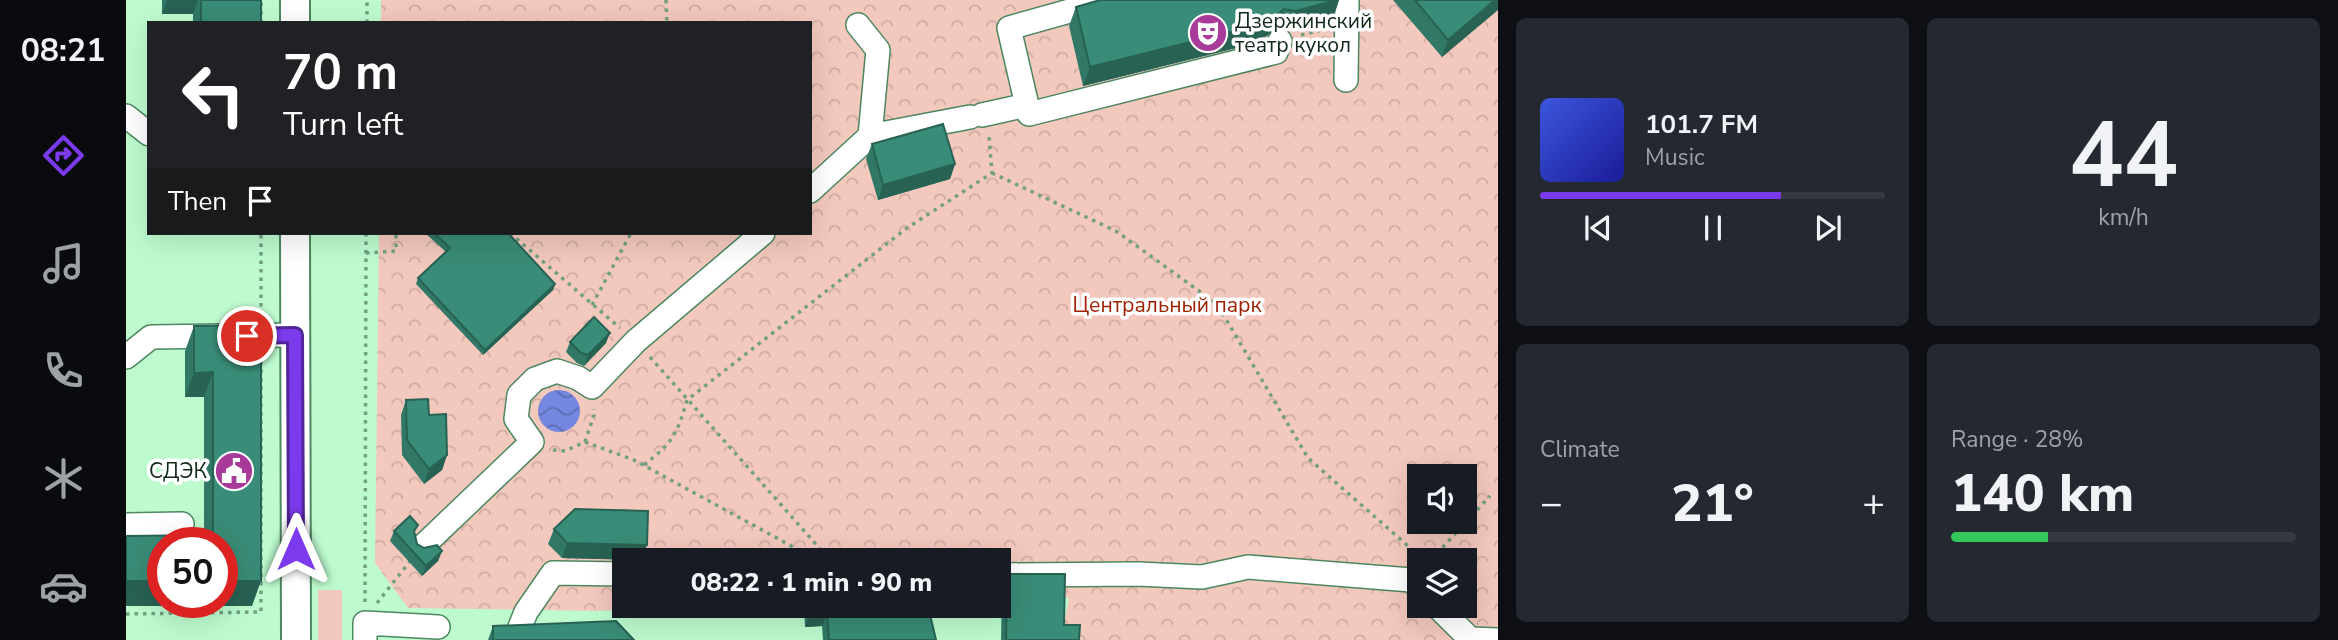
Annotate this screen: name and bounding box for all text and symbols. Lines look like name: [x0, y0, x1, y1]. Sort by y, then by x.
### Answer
place label: Дзержинский театр кукол: [1235, 7, 1372, 59]
theatre icon: Дзержинский театр кукол: [1187, 12, 1229, 54]
text: 08:21: [21, 29, 105, 72]
text: 70 m: [283, 39, 398, 106]
icon: left: [168, 49, 259, 140]
text: 44: [2069, 94, 2178, 218]
text: Turn left: [283, 103, 403, 146]
text: 101.7 FM: [1645, 107, 1758, 142]
icon: directions: [39, 131, 88, 180]
text: Music: [1645, 142, 1705, 173]
icon: arrive: [241, 182, 279, 220]
text: Then: [168, 184, 227, 219]
text: km/h: [2098, 202, 2149, 233]
icon: previous: [1579, 209, 1617, 247]
icon: pause: [1694, 209, 1732, 247]
icon: next: [1809, 209, 1847, 247]
icon: music: [39, 239, 88, 288]
park label: Центральный парк: [1072, 291, 1263, 319]
pin: [217, 306, 277, 366]
icon: arrive: [228, 317, 266, 355]
icon: phone: [39, 346, 88, 395]
text: Range · 28%: [1951, 424, 2083, 455]
text: Climate: [1540, 434, 1620, 465]
public building icon: СДЭК: [213, 450, 255, 492]
icon: climate: [39, 454, 88, 503]
place label: СДЭК: [149, 457, 208, 485]
text: 140 km: [1951, 458, 2134, 529]
map controls: [1407, 464, 1477, 618]
button: sound: [1407, 464, 1477, 534]
text: 21°: [1671, 468, 1754, 539]
text: −: [1540, 478, 1563, 529]
text: +: [1862, 478, 1885, 529]
position arrow: [259, 512, 333, 586]
speed limit sign: 50: [147, 527, 238, 618]
button: layers: [1407, 548, 1477, 618]
icon: car: [39, 562, 88, 611]
text: 08:22 · 1 min · 90 m: [691, 565, 932, 600]

